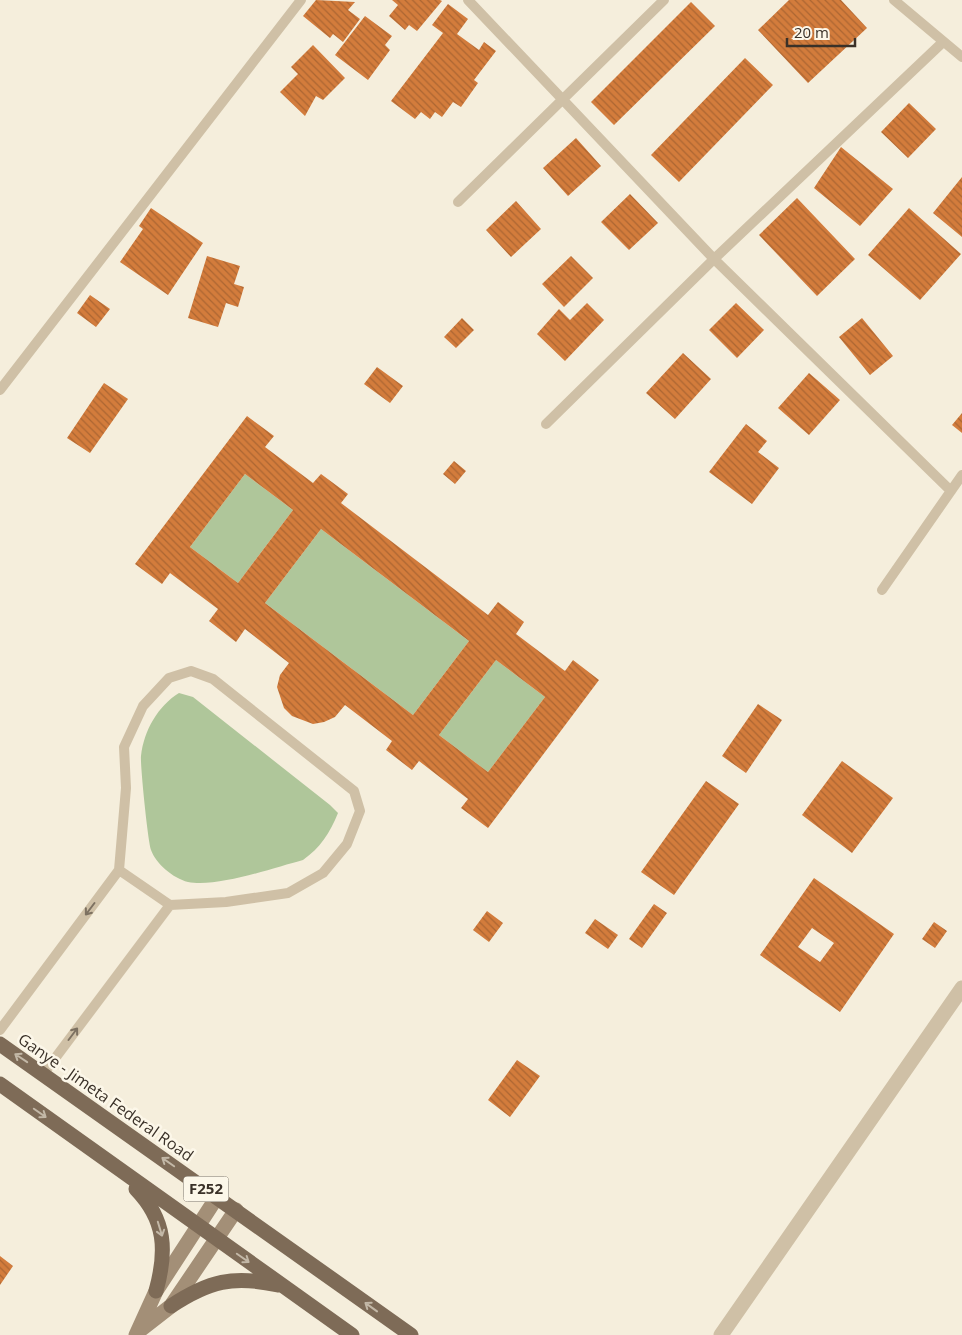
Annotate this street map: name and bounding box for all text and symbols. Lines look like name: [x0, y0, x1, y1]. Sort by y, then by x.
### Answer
scale bar: [787, 15, 854, 47]
text: 20 m: [794, 22, 829, 42]
one-way arrow: [85, 902, 96, 915]
one-way arrow: [68, 1027, 78, 1041]
street label: Ganye - Jimeta Federal Road: [14, 1028, 198, 1166]
one-way arrow: [14, 1053, 28, 1063]
one-way arrow: [33, 1108, 47, 1118]
one-way arrow: [161, 1157, 175, 1167]
road number: F252: [184, 1176, 228, 1202]
one-way arrow: [155, 1221, 165, 1237]
one-way arrow: [236, 1253, 250, 1263]
one-way arrow: [364, 1302, 378, 1312]

